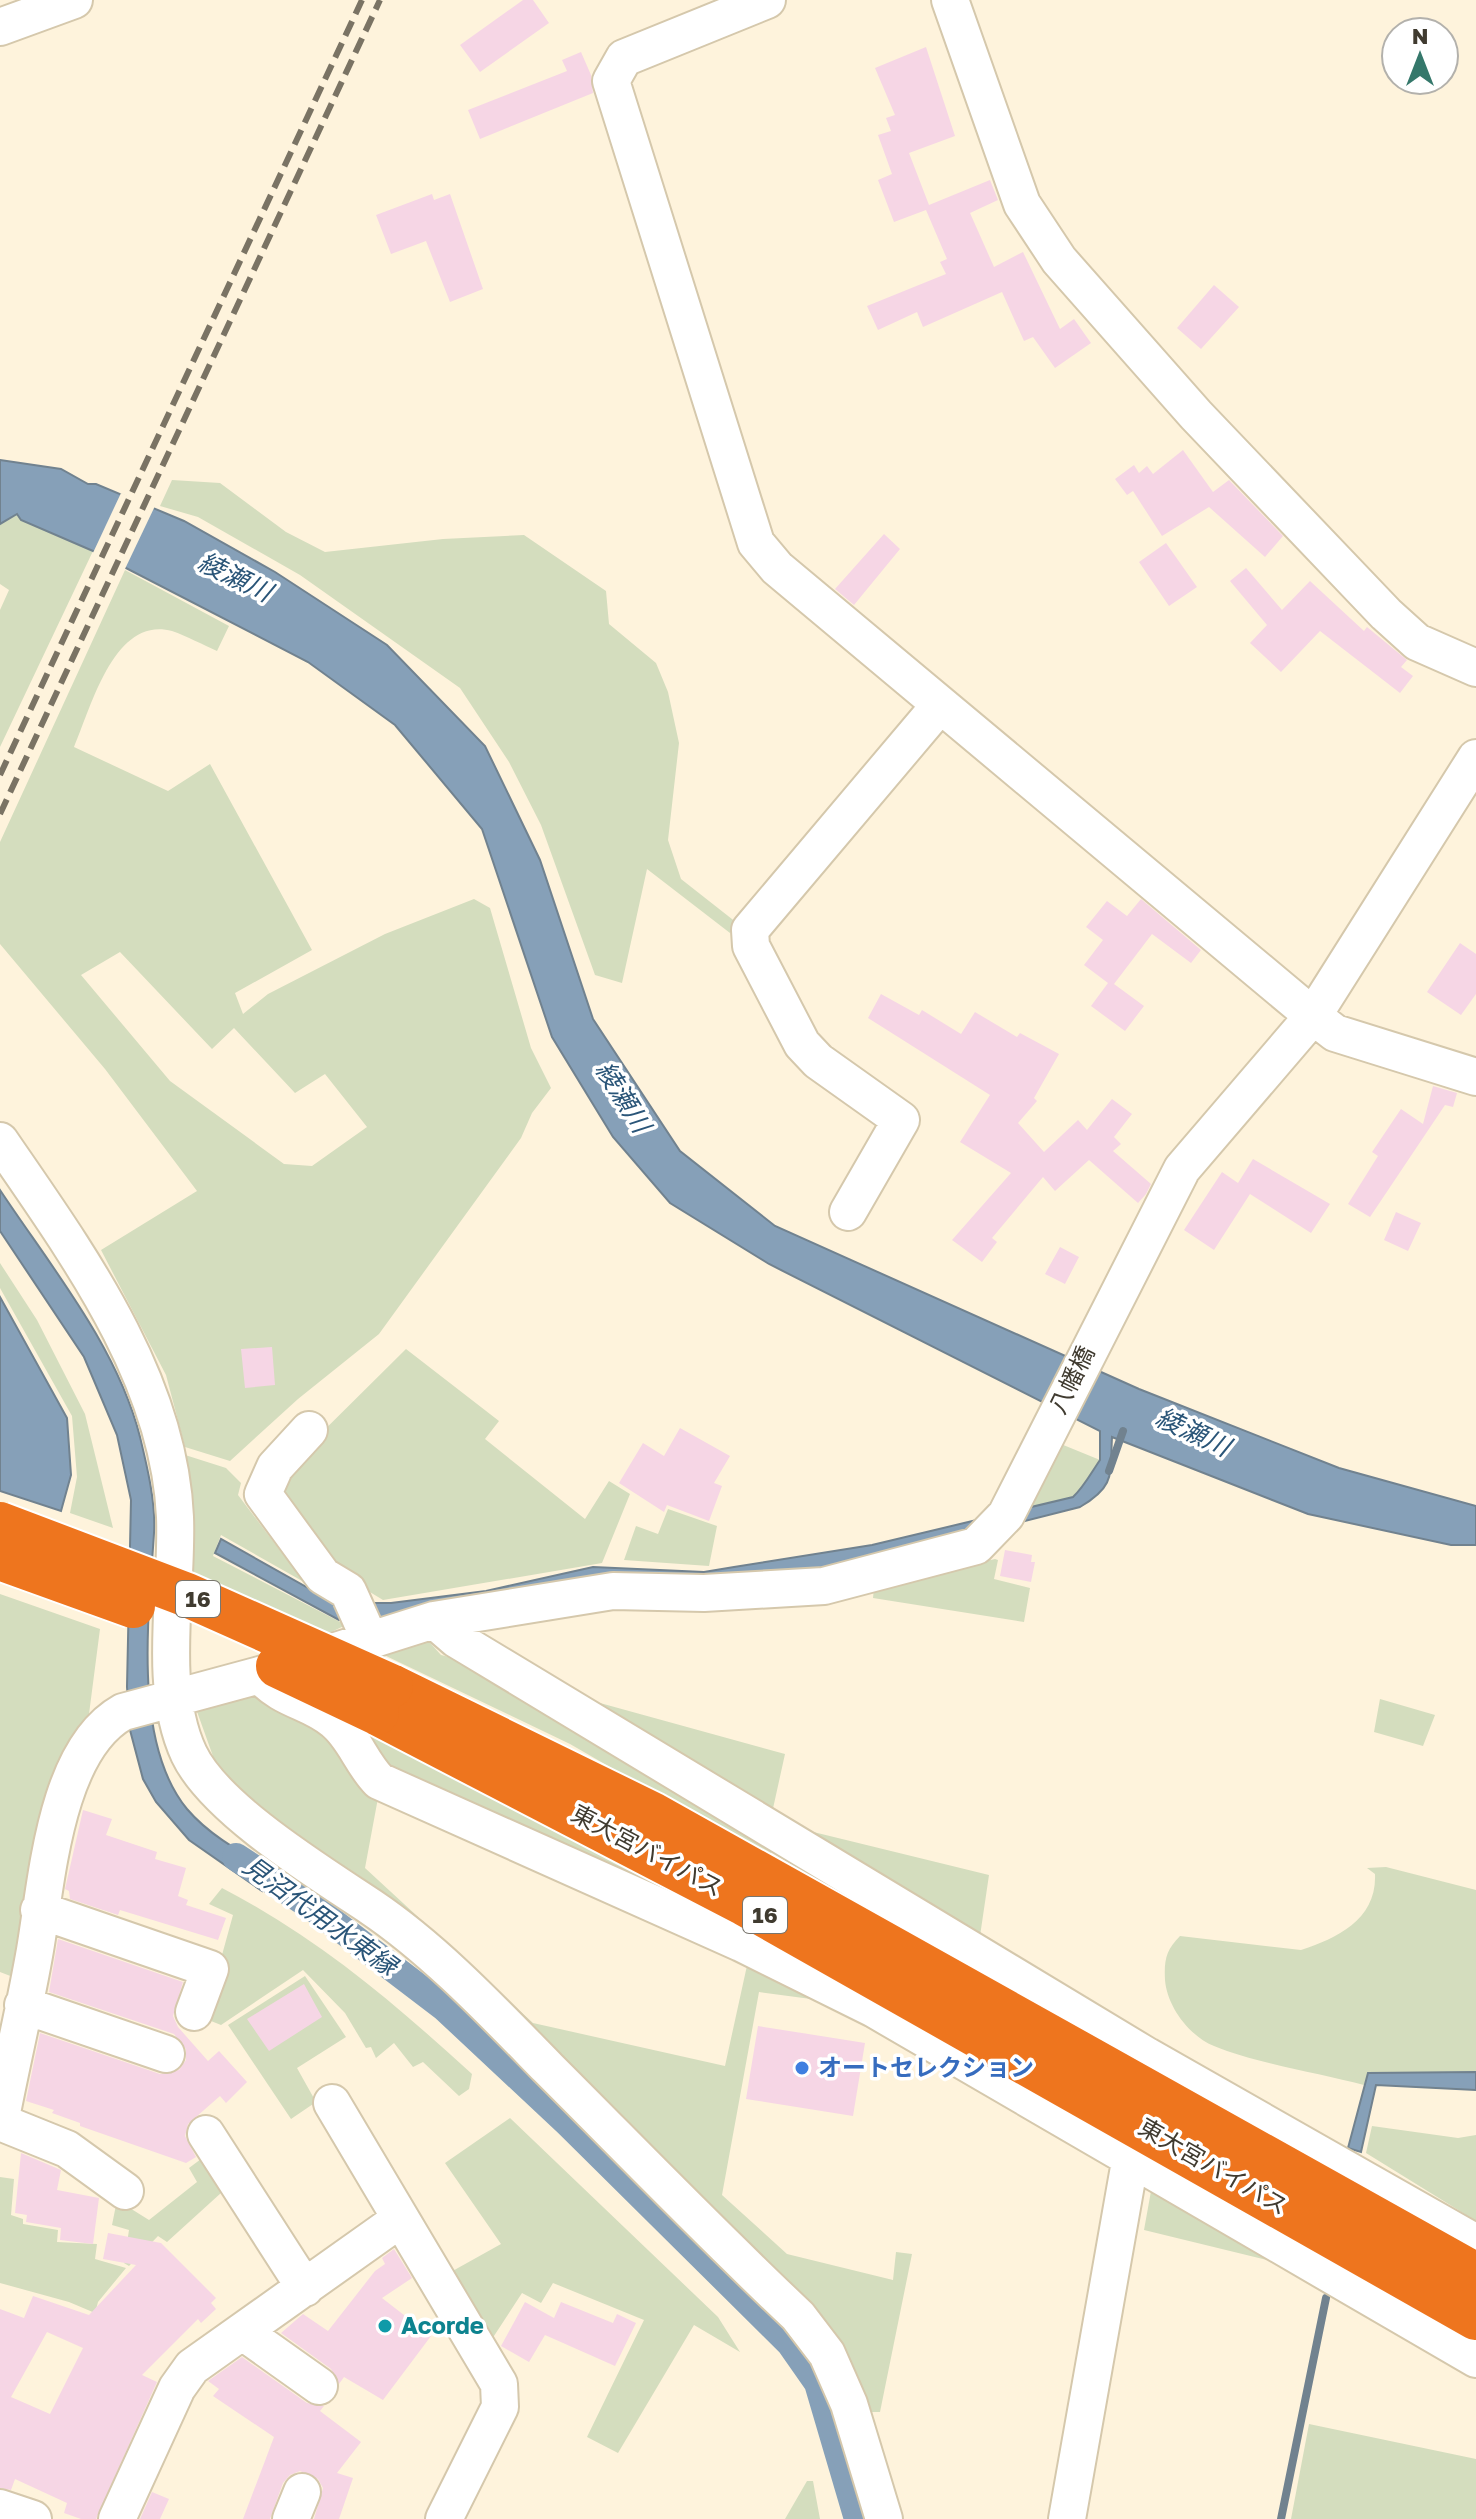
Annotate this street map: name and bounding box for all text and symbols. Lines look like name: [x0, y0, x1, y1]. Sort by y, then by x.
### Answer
north arrow: [1380, 16, 1460, 96]
text: N: [1412, 22, 1428, 49]
water label: 綾瀬川: [193, 546, 280, 609]
water label: 綾瀬川: [590, 1055, 659, 1141]
street label: 八幡橋: [1042, 1341, 1099, 1418]
water label: 綾瀬川: [1151, 1401, 1238, 1463]
road number: 16: [176, 1581, 220, 1617]
street label: 東大宮バイパス: [567, 1798, 728, 1902]
water label: 見沼代用水東縁: [238, 1850, 405, 1983]
road number: 16: [743, 1897, 787, 1933]
place label: オートセレクション: [818, 2052, 1034, 2081]
marker: オートセレクション: [793, 2059, 811, 2077]
street label: 東大宮バイパス: [1134, 2111, 1294, 2220]
place label: Acorde: [401, 2310, 484, 2339]
marker: Acorde: [376, 2317, 394, 2335]

